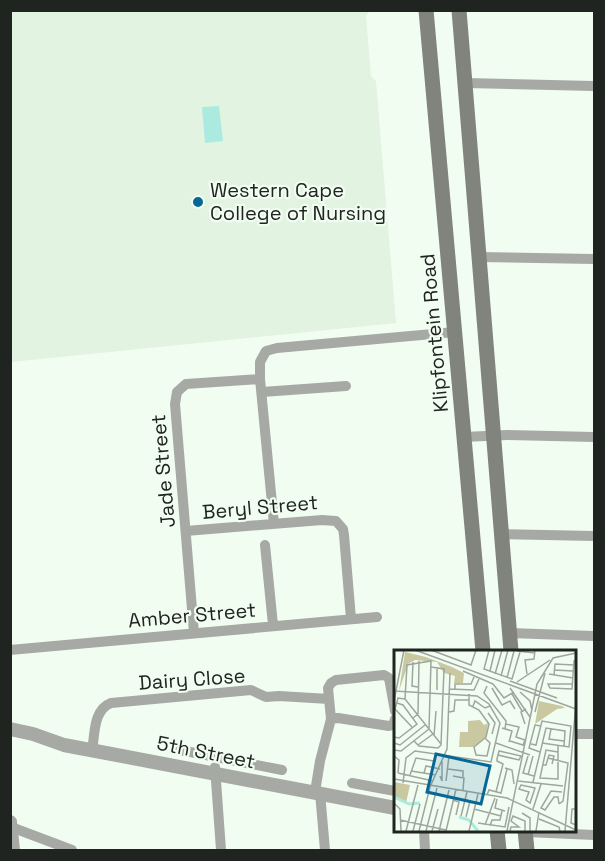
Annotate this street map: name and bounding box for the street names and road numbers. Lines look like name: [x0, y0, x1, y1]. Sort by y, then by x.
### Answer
street label: Klipfontein Road: [414, 253, 454, 413]
street label: Jade Street: [145, 413, 181, 529]
street label: Beryl Street: [201, 489, 319, 525]
street label: Amber Street: [127, 596, 257, 634]
street label: Dairy Close: [138, 662, 246, 696]
street label: 5th Street: [155, 730, 257, 774]

